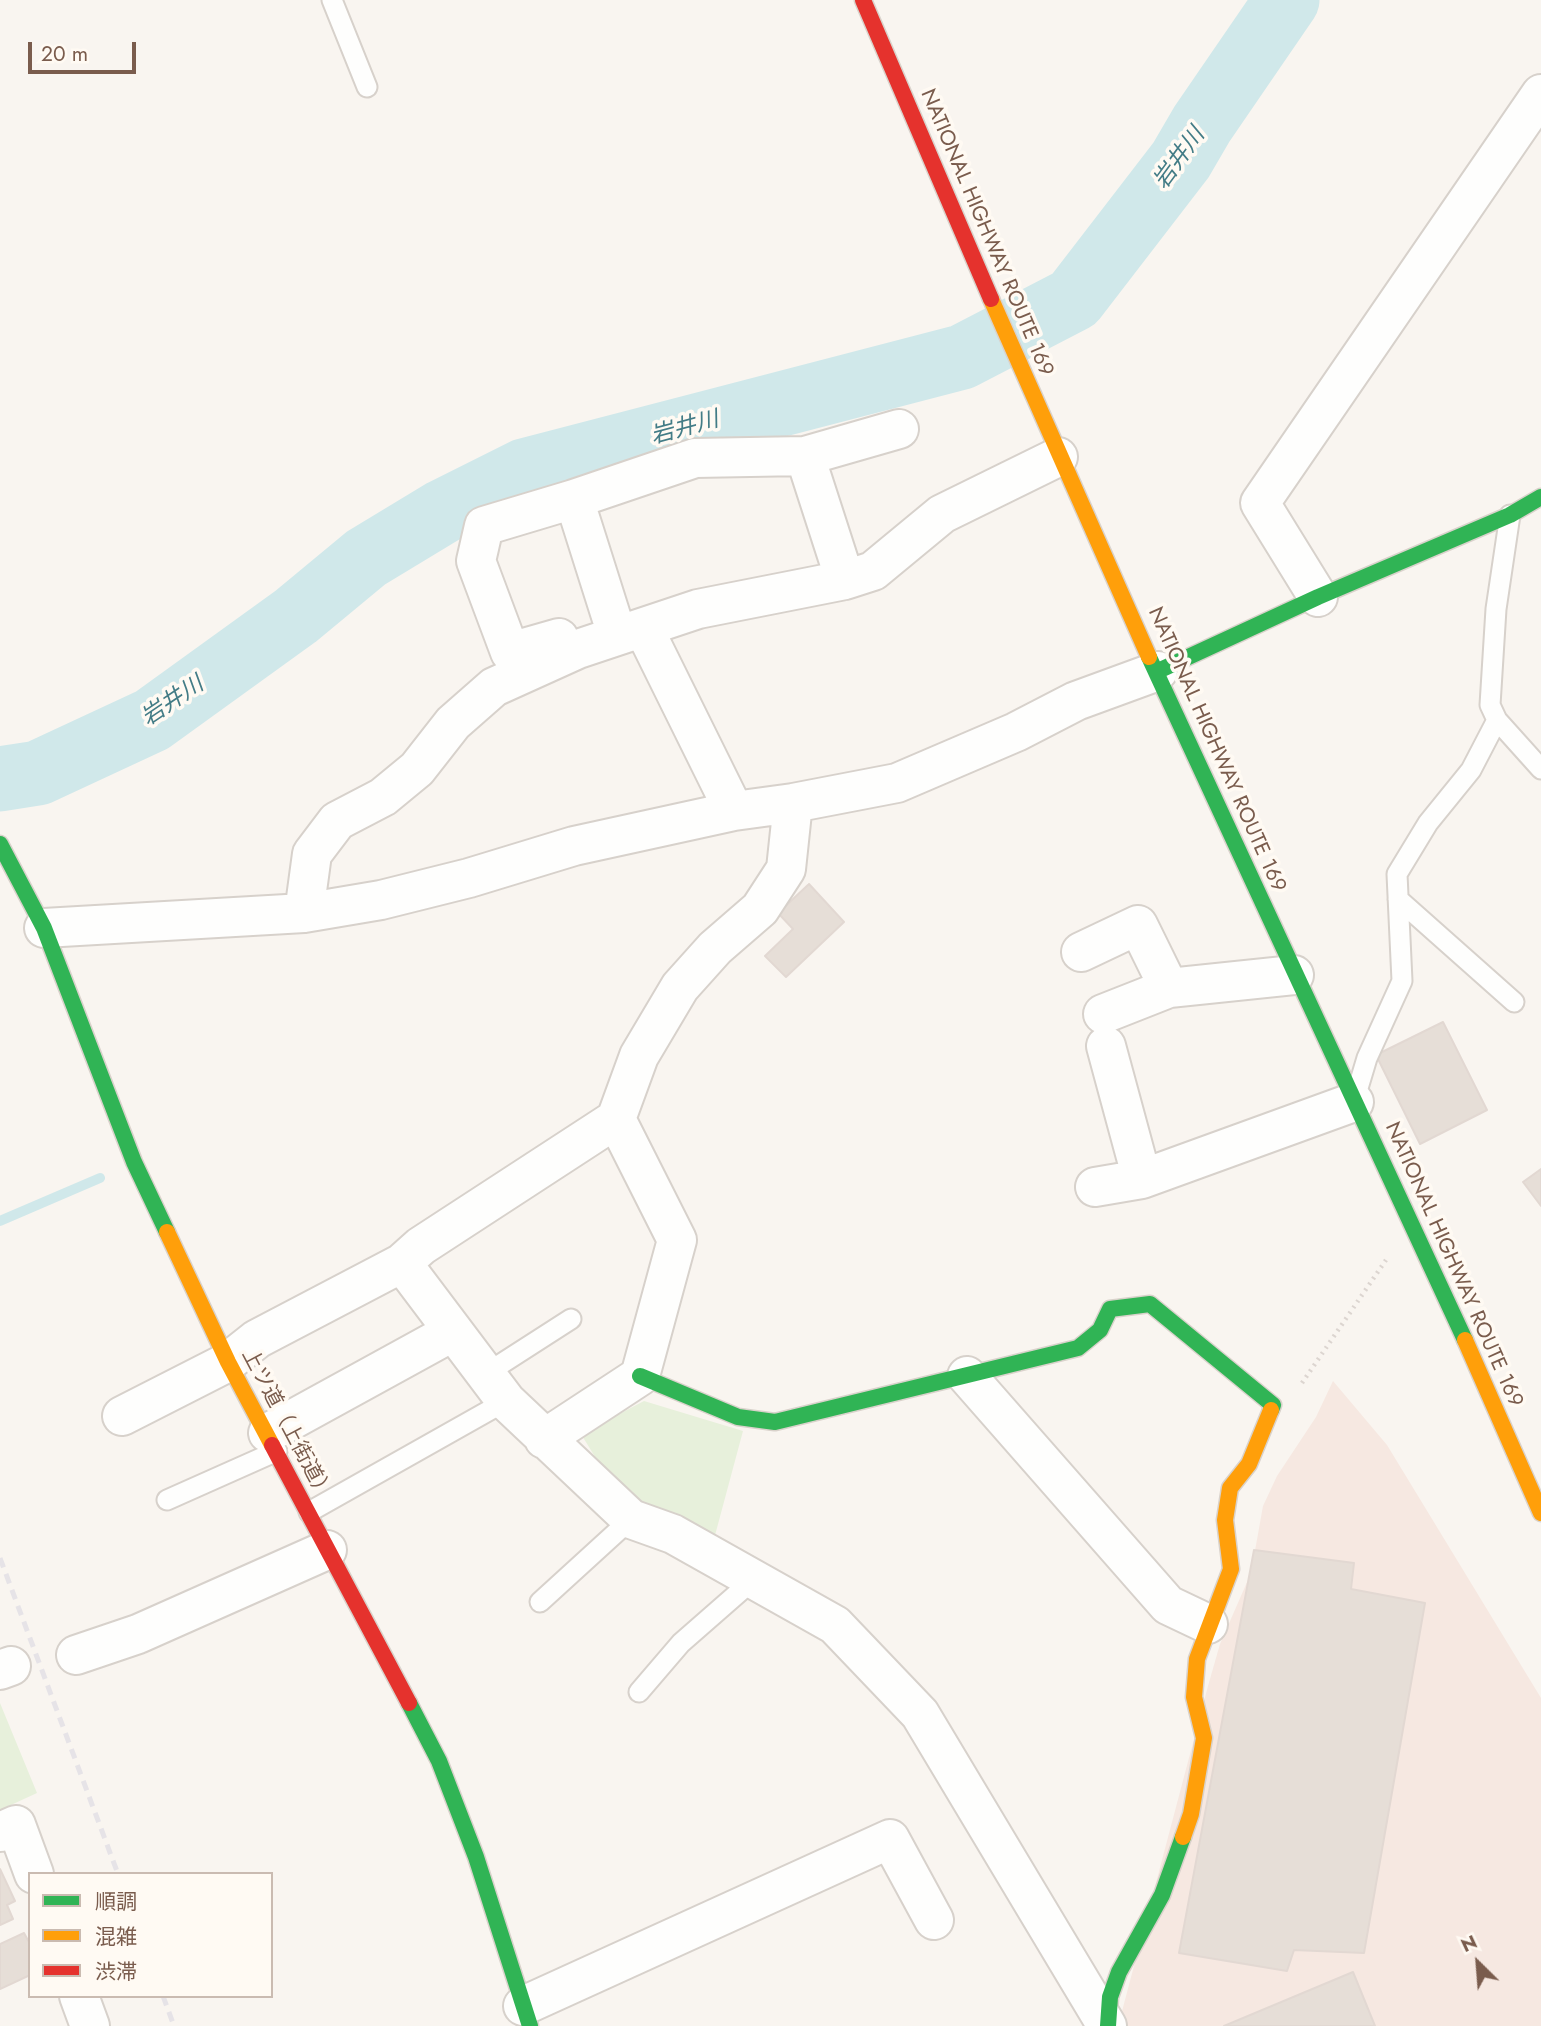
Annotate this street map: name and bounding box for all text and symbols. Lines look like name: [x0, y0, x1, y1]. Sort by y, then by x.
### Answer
scale bar: [32, 28, 140, 72]
text: 20 m: [41, 39, 88, 69]
street label: NATIONAL HIGHWAY ROUTE 169: [914, 86, 1058, 380]
water label: 岩井川: [1149, 123, 1211, 195]
water label: 岩井川: [648, 407, 722, 451]
street label: NATIONAL HIGHWAY ROUTE 169: [1142, 604, 1290, 896]
water label: 岩井川: [137, 671, 209, 733]
street label: NATIONAL HIGHWAY ROUTE 169: [1379, 1119, 1527, 1411]
street label: 上ツ道（上街道）: [235, 1345, 337, 1505]
legend: [28, 1872, 273, 1998]
text: 順調: [95, 1887, 137, 1917]
text: 混雑: [95, 1922, 137, 1952]
north arrow: [1443, 1928, 1513, 1998]
text: N: [1456, 1928, 1481, 1959]
text: 渋滞: [95, 1957, 137, 1987]

